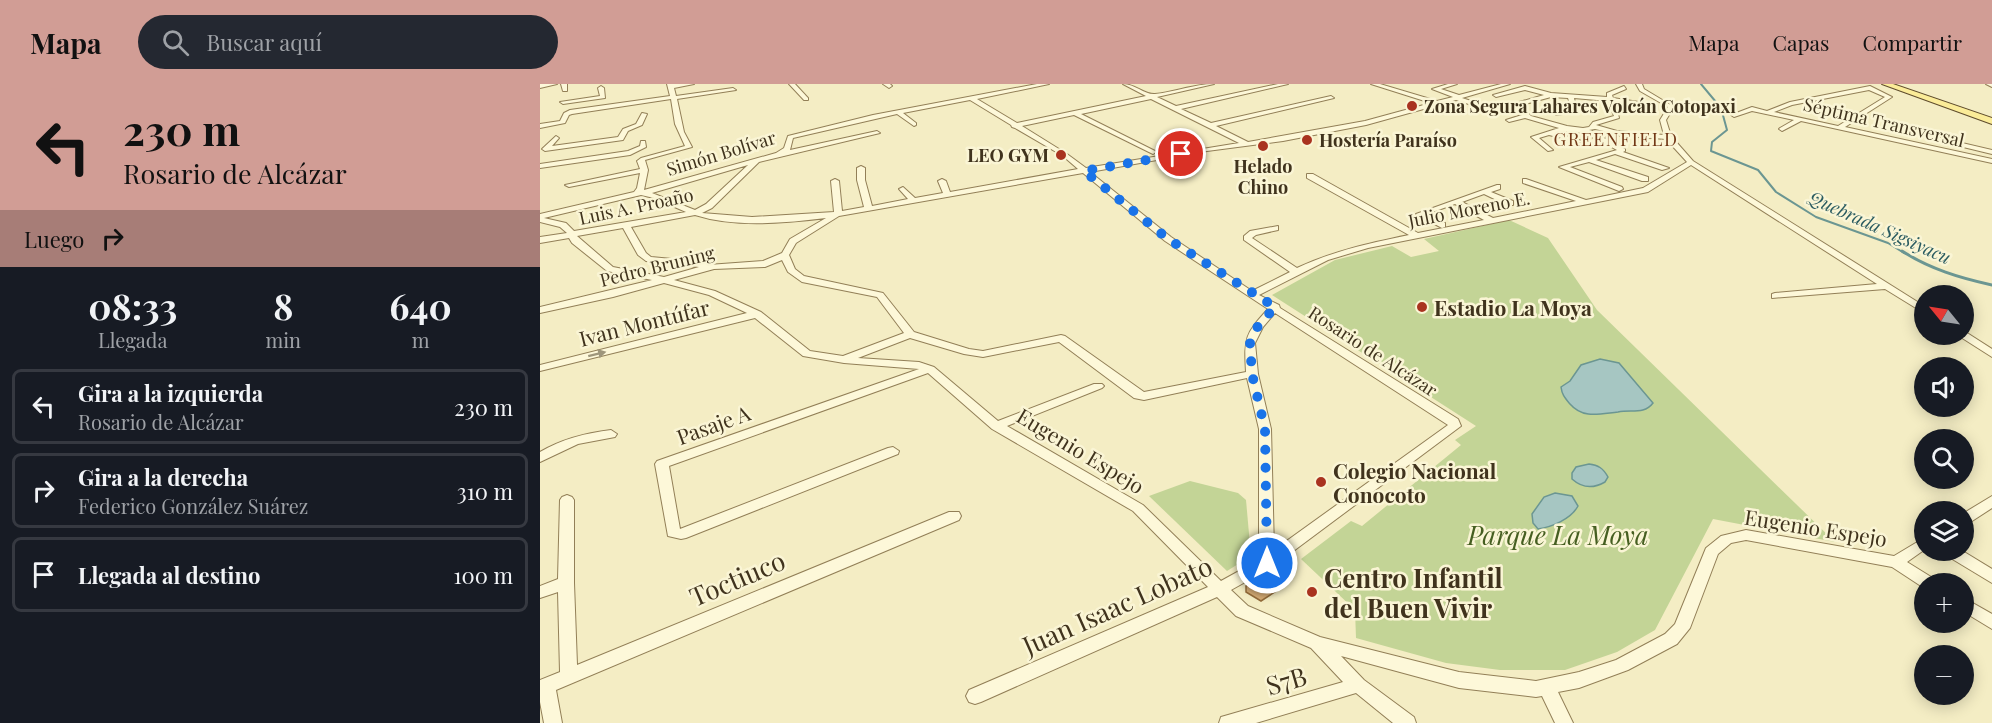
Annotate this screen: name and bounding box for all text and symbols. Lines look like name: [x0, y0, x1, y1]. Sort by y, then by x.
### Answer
search box: [138, 15, 558, 69]
text: Mapa: [30, 24, 102, 61]
icon: search: [159, 26, 192, 59]
text: Buscar aquí: [207, 27, 322, 57]
text: Mapa: [1688, 28, 1740, 56]
text: Capas: [1773, 28, 1829, 56]
text: Compartir: [1862, 28, 1962, 56]
street label: Séptima Transversal: [1801, 92, 1967, 152]
place label: Zona Segura Lahares Volcán Cotopaxi: [1424, 94, 1736, 118]
marker: Zona Segura Lahares Volcán Cotopaxi: [1405, 99, 1419, 113]
text: 230 m: [123, 101, 240, 157]
icon: left: [24, 108, 102, 186]
street label: Simón Bolívar: [663, 125, 779, 181]
district label: GREENFIELD: [1554, 127, 1678, 151]
pin: [1155, 128, 1206, 179]
place label: Hostería Paraíso: [1319, 128, 1457, 152]
marker: Hostería Paraíso: [1300, 133, 1314, 147]
icon: arrive: [1164, 137, 1197, 170]
marker: Helado Chino: [1256, 139, 1270, 153]
place label: LEO GYM: [967, 143, 1049, 167]
marker: LEO GYM: [1054, 148, 1068, 162]
place label: Helado Chino: [1234, 154, 1292, 199]
text: Rosario de Alcázar: [123, 155, 347, 191]
street label: Luis A. Proaño: [577, 182, 695, 230]
water label: Quebrada Sigsiyacu: [1804, 184, 1955, 269]
street label: Julio Moreno E.: [1405, 185, 1532, 233]
icon: right: [96, 222, 129, 255]
text: Luego: [24, 224, 84, 254]
street label: Pedro Bruning: [597, 240, 717, 292]
text: 08:33: [88, 281, 177, 329]
text: 8: [273, 281, 293, 329]
text: 640: [389, 281, 452, 329]
north arrow: [1914, 285, 1974, 345]
map controls: [1914, 285, 1974, 705]
street label: Ivan Montúfar: [576, 292, 713, 352]
place label: Estadio La Moya: [1434, 293, 1592, 321]
street label: Rosario de Alcázar: [1304, 300, 1442, 402]
marker: Estadio La Moya: [1415, 300, 1429, 314]
text: Llegada: [98, 326, 167, 353]
text: min: [266, 326, 301, 353]
text: m: [412, 326, 429, 353]
one-way arrow: [588, 349, 606, 359]
button: sound: [1914, 357, 1974, 417]
text: Gira a la izquierda: [78, 378, 263, 408]
icon: left: [27, 390, 60, 423]
text: 230 m: [454, 392, 513, 422]
street label: Pasaje A: [672, 398, 754, 450]
street label: Eugenio Espejo: [1012, 401, 1150, 499]
text: Rosario de Alcázar: [78, 408, 244, 435]
button: search: [1914, 429, 1974, 489]
place label: Colegio Nacional Conocoto: [1333, 456, 1497, 508]
text: Gira a la derecha: [78, 462, 248, 492]
icon: right: [27, 474, 60, 507]
marker: Colegio Nacional Conocoto: [1314, 475, 1328, 489]
text: 310 m: [457, 476, 513, 506]
text: Federico González Suárez: [78, 492, 308, 519]
button: layers: [1914, 501, 1974, 561]
street label: Eugenio Espejo: [1743, 502, 1889, 552]
park label: Parque La Moya: [1467, 517, 1648, 552]
position arrow: [1235, 531, 1299, 595]
street label: Toctiuco: [684, 542, 790, 614]
street label: Juan Isaac Lobato: [1016, 548, 1217, 663]
icon: arrive: [27, 558, 60, 591]
text: Llegada al destino: [78, 560, 260, 590]
text: 100 m: [453, 560, 513, 590]
place label: Centro Infantil del Buen Vivir: [1324, 560, 1503, 625]
button: +: [1914, 573, 1974, 633]
marker: Centro Infantil del Buen Vivir: [1305, 585, 1319, 599]
button: −: [1914, 645, 1974, 705]
street label: S7B: [1262, 658, 1310, 702]

